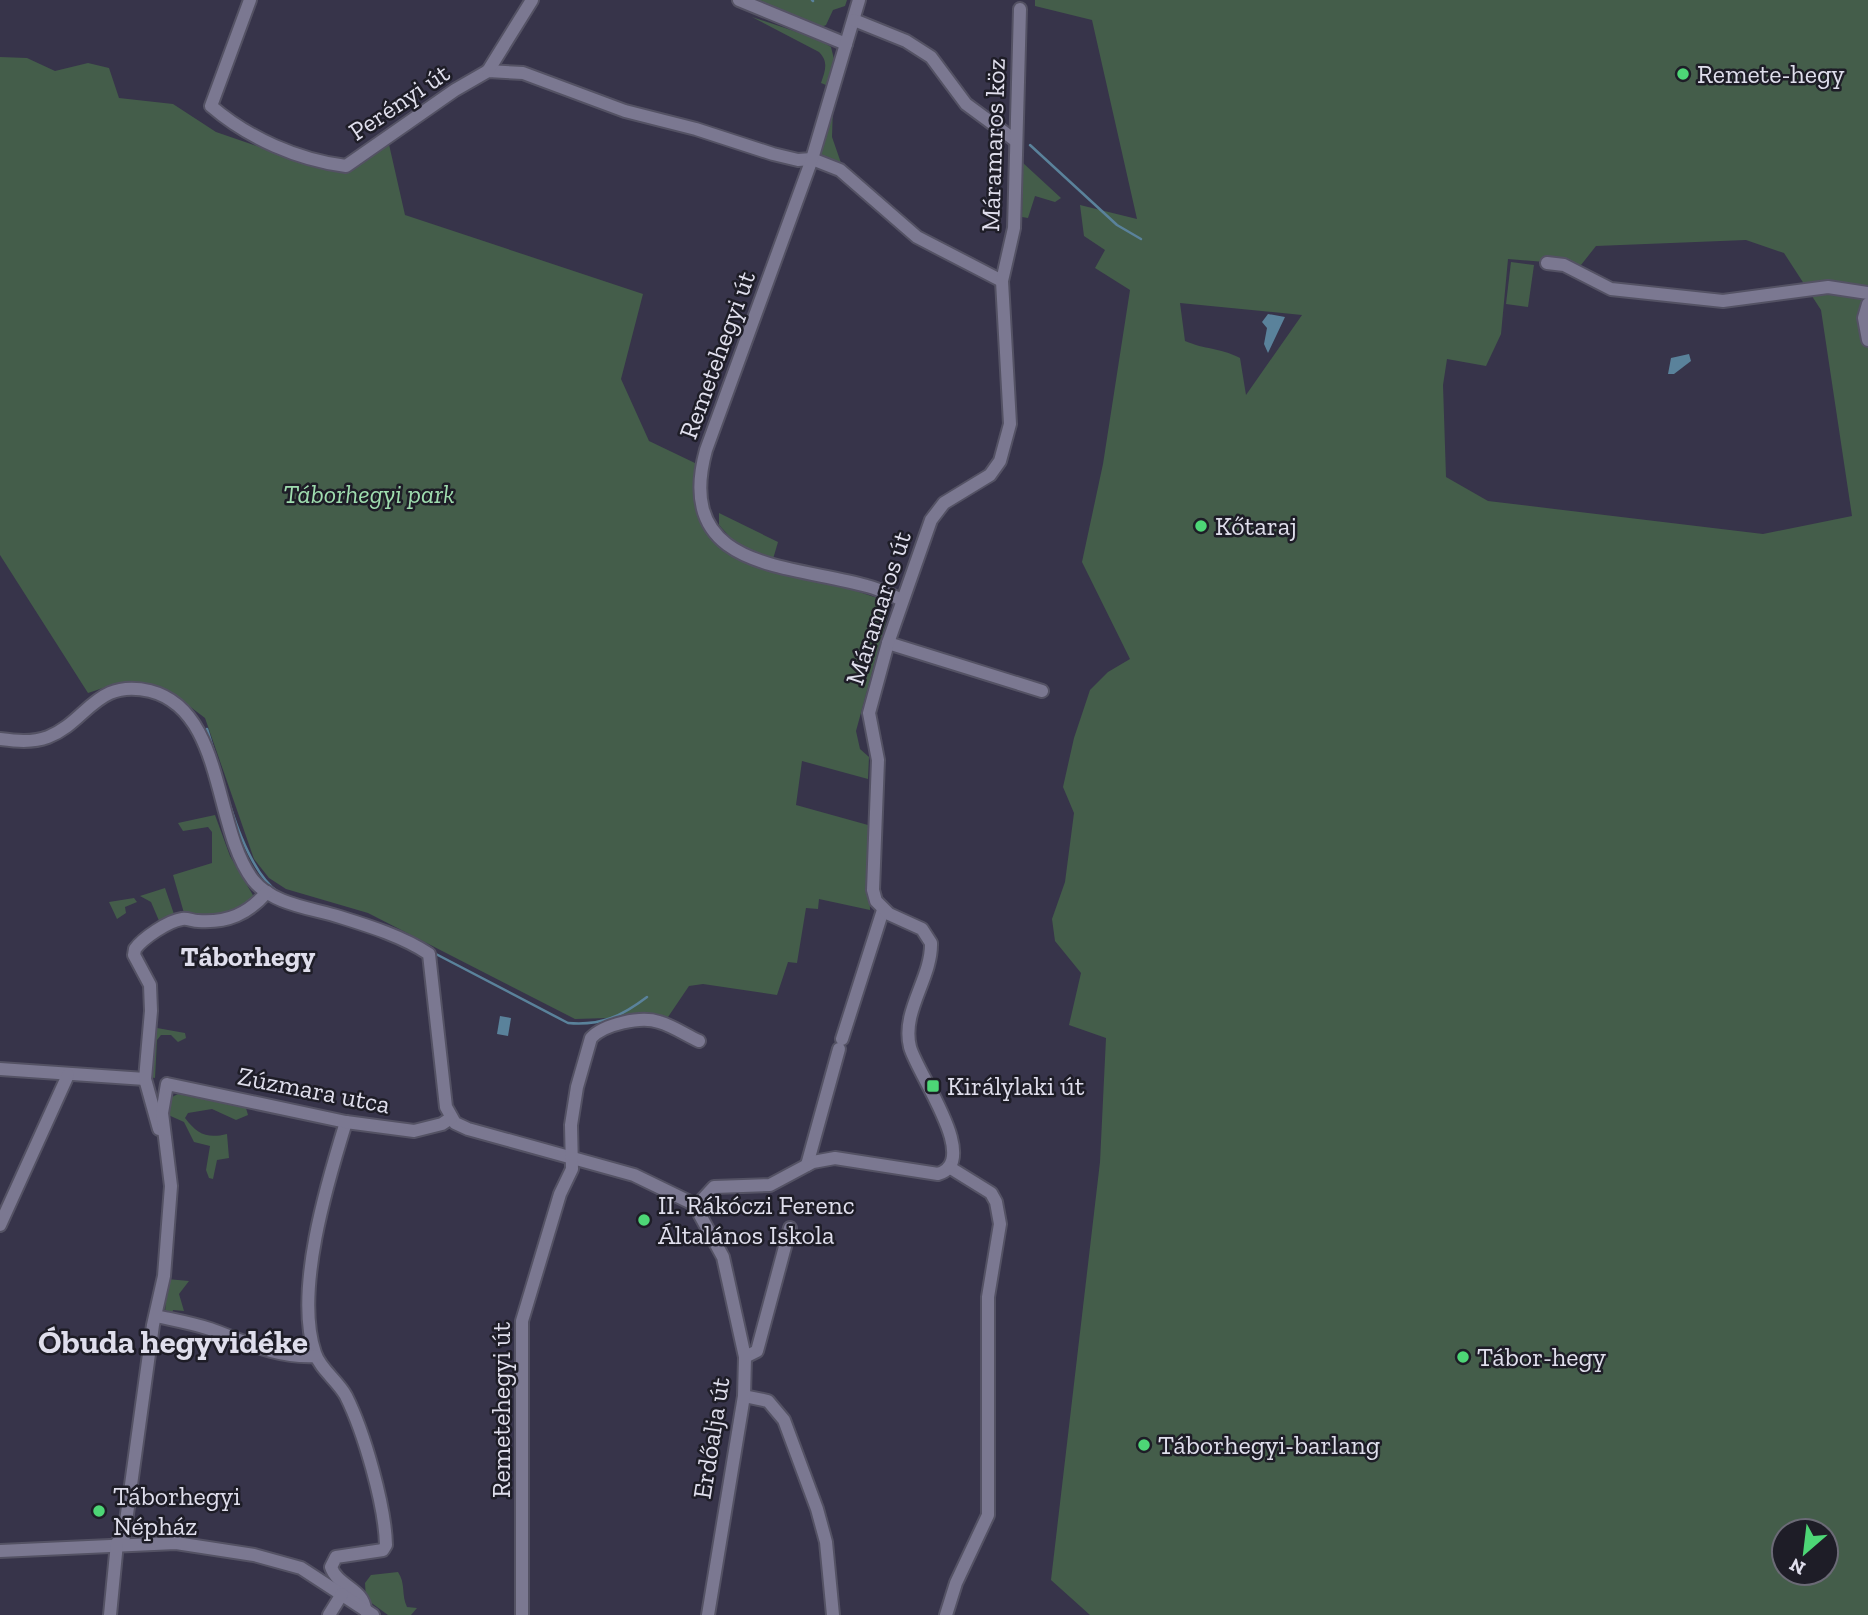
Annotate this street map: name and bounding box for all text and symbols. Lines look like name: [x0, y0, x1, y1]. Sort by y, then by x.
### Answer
street label: Perényi út: [342, 56, 456, 147]
street label: Máramaros köz: [974, 58, 1012, 232]
place label: Remete-hegy: [1697, 58, 1845, 90]
marker: Remete-hegy: [1675, 66, 1691, 82]
street label: Remetehegyi út: [672, 266, 762, 443]
park label: Táborhegyi park: [283, 478, 455, 510]
place label: Kőtaraj: [1215, 510, 1297, 542]
marker: Kőtaraj: [1193, 518, 1209, 534]
street label: Máramaros út: [838, 527, 918, 689]
district label: Táborhegy: [181, 940, 316, 973]
street label: Zúzmara utca: [235, 1060, 393, 1121]
place label: Királylaki út: [947, 1070, 1085, 1102]
marker: Királylaki út: [925, 1078, 941, 1094]
place label: II. Rákóczi Ferenc Általános Iskola: [658, 1189, 855, 1251]
marker: II. Rákóczi Ferenc Általános Iskola: [636, 1212, 652, 1228]
district label: Óbuda hegyvidéke: [38, 1322, 308, 1361]
street label: Remetehegyi út: [485, 1322, 517, 1498]
place label: Tábor-hegy: [1477, 1341, 1607, 1373]
marker: Tábor-hegy: [1455, 1349, 1471, 1365]
street label: Erdőalja út: [686, 1375, 736, 1501]
place label: Táborhegyi-barlang: [1158, 1429, 1380, 1461]
marker: Táborhegyi-barlang: [1136, 1437, 1152, 1453]
place label: Táborhegyi Népház: [113, 1480, 241, 1542]
marker: Táborhegyi Népház: [91, 1503, 107, 1519]
north arrow: [1770, 1517, 1840, 1587]
text: N: [1785, 1553, 1809, 1580]

